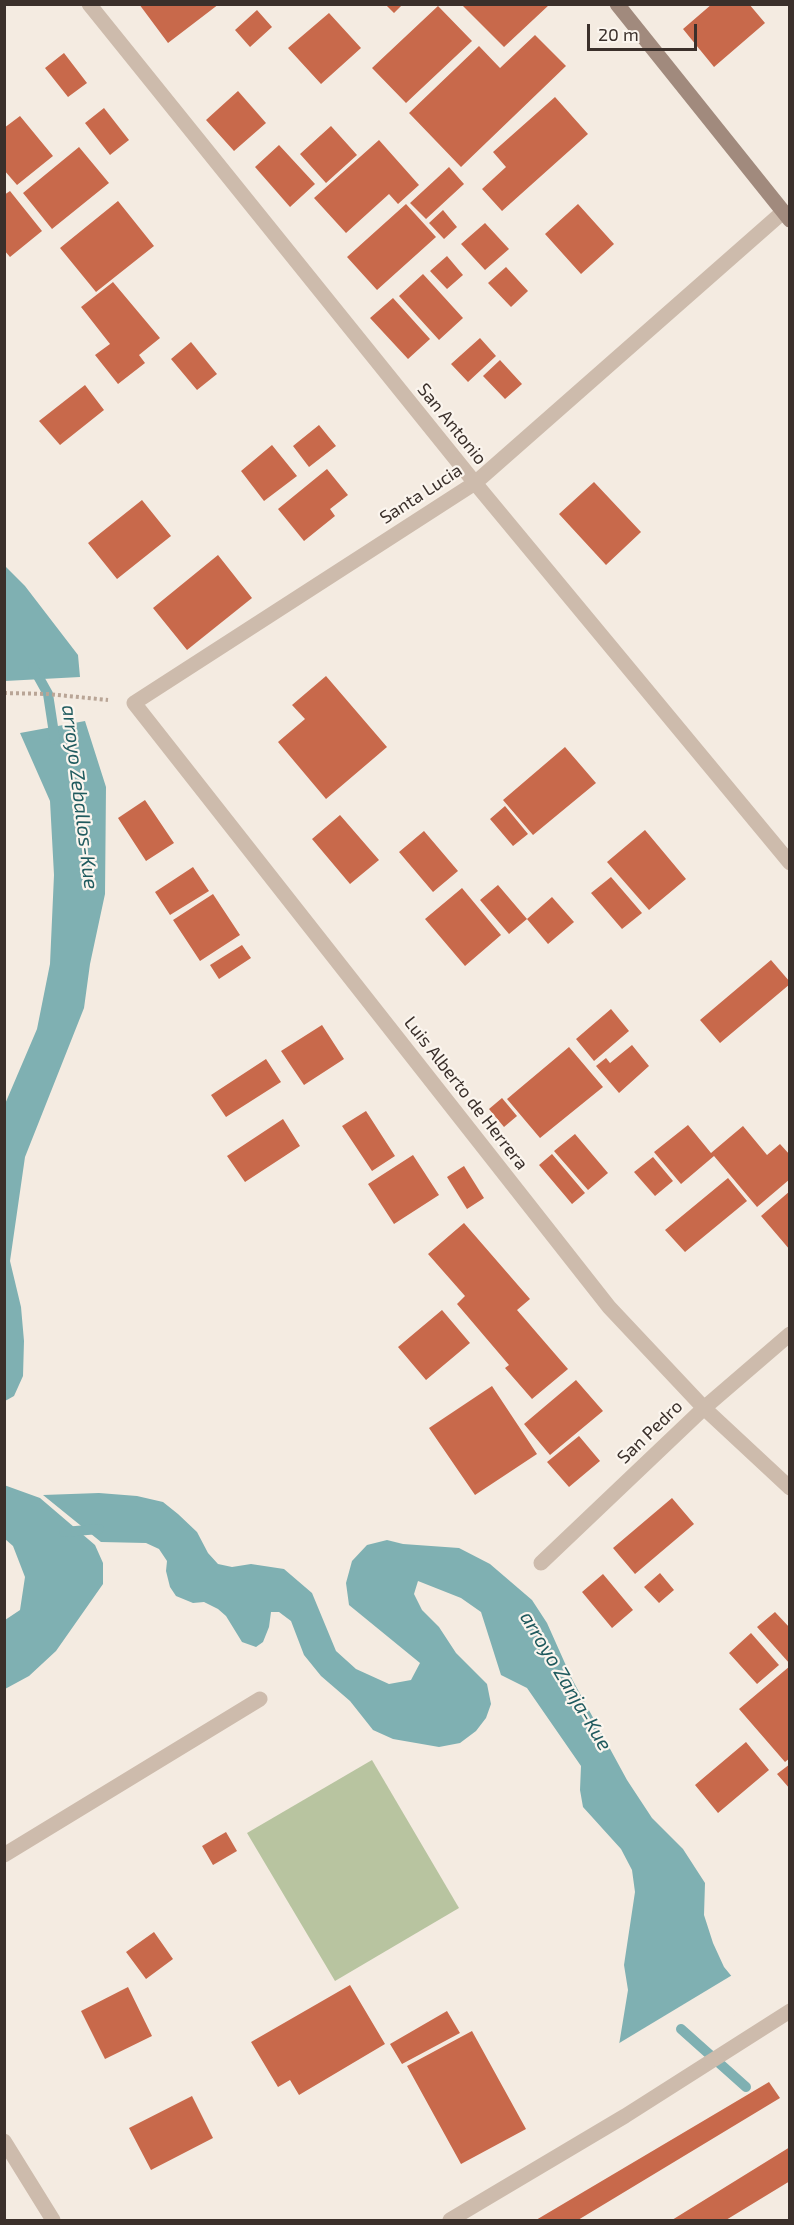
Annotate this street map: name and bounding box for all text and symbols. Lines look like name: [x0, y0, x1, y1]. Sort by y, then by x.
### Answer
scale bar: [590, 12, 700, 50]
text: 20 m: [598, 23, 639, 45]
street label: San Antonio: [413, 379, 491, 469]
street label: Santa Lucia: [376, 459, 466, 529]
water label: arroyo Zeballos-Kue: [57, 703, 103, 891]
street label: Luis Alberto de Herrera: [399, 1012, 533, 1174]
street label: San Pedro: [613, 1396, 687, 1468]
water label: arroyo Zanja-Kue: [515, 1607, 617, 1755]

